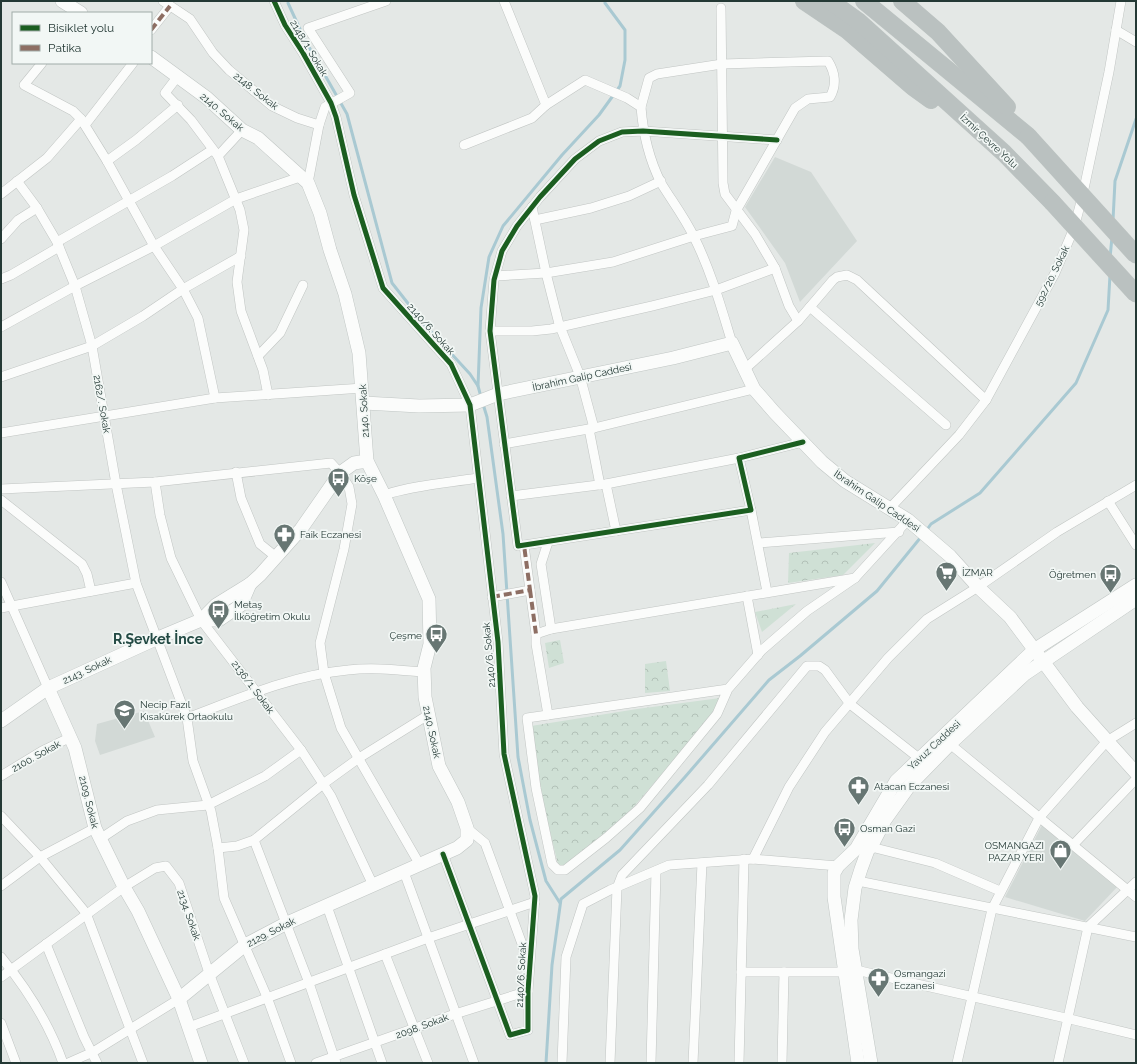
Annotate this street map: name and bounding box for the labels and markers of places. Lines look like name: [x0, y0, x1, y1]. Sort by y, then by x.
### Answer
bus stop icon: Köşe: [325, 465, 351, 498]
place label: Köşe: [354, 473, 377, 484]
pharmacy icon: Faik Eczanesi: [272, 521, 298, 554]
place label: Faik Eczanesi: [300, 529, 361, 540]
supermarket icon: İZMAR: [934, 559, 960, 592]
bus stop icon: Öğretmen: [1098, 561, 1124, 594]
place label: İZMAR: [962, 567, 993, 578]
place label: Öğretmen: [1049, 569, 1096, 580]
bus stop icon: Metaş İlköğretim Okulu: [205, 597, 231, 630]
place label: Metaş İlköğretim Okulu: [234, 599, 310, 622]
bus stop icon: Çeşme: [424, 622, 450, 655]
place label: Çeşme: [389, 630, 422, 641]
school or university icon: Necip Fazıl Kısakürek Ortaokulu: [111, 697, 137, 730]
place label: Necip Fazıl Kısakürek Ortaokulu: [140, 699, 233, 722]
pharmacy icon: Atacan Eczanesi: [846, 773, 872, 806]
place label: Atacan Eczanesi: [874, 781, 949, 792]
bus stop icon: Osman Gazi: [831, 815, 857, 848]
place label: Osman Gazi: [860, 823, 915, 834]
shop icon: OSMANGAZI PAZAR YERI: [1047, 838, 1073, 871]
place label: OSMANGAZI PAZAR YERI: [984, 840, 1044, 863]
pharmacy icon: Osmangazi Eczanesi: [865, 966, 891, 999]
place label: Osmangazi Eczanesi: [894, 968, 946, 991]

